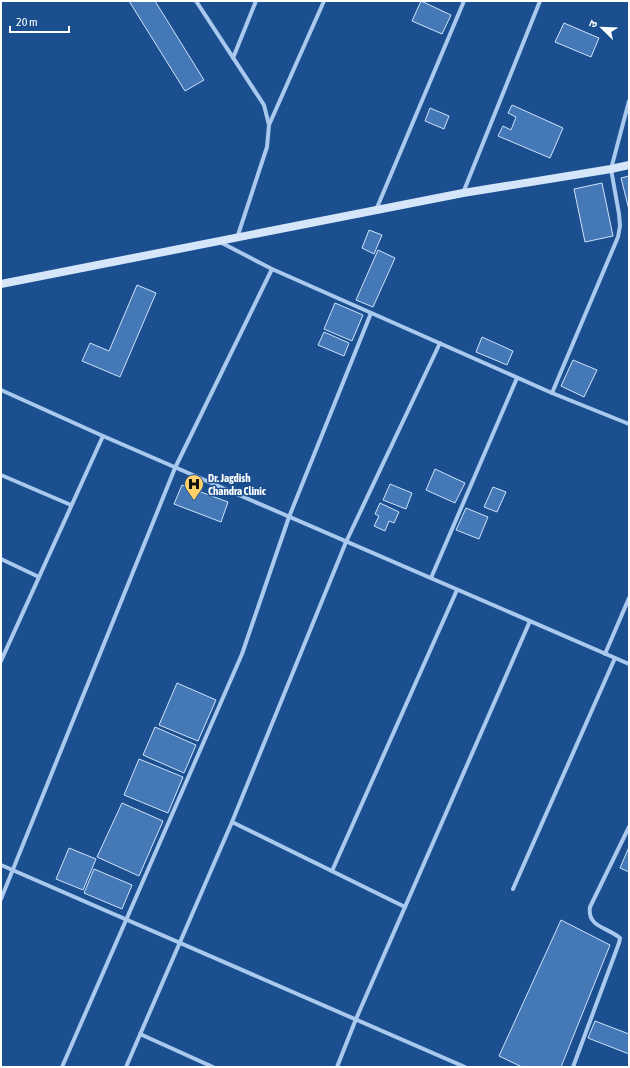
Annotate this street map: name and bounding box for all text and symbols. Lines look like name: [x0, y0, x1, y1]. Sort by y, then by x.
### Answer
scale bar: [10, 8, 69, 34]
north arrow: [582, 8, 622, 48]
text: 20 m: [16, 15, 38, 29]
text: उ: [586, 18, 600, 29]
place label: Dr. Jagdish Chandra Clinic: [208, 472, 267, 497]
hospital icon: Dr. Jagdish Chandra Clinic: [183, 473, 205, 501]

